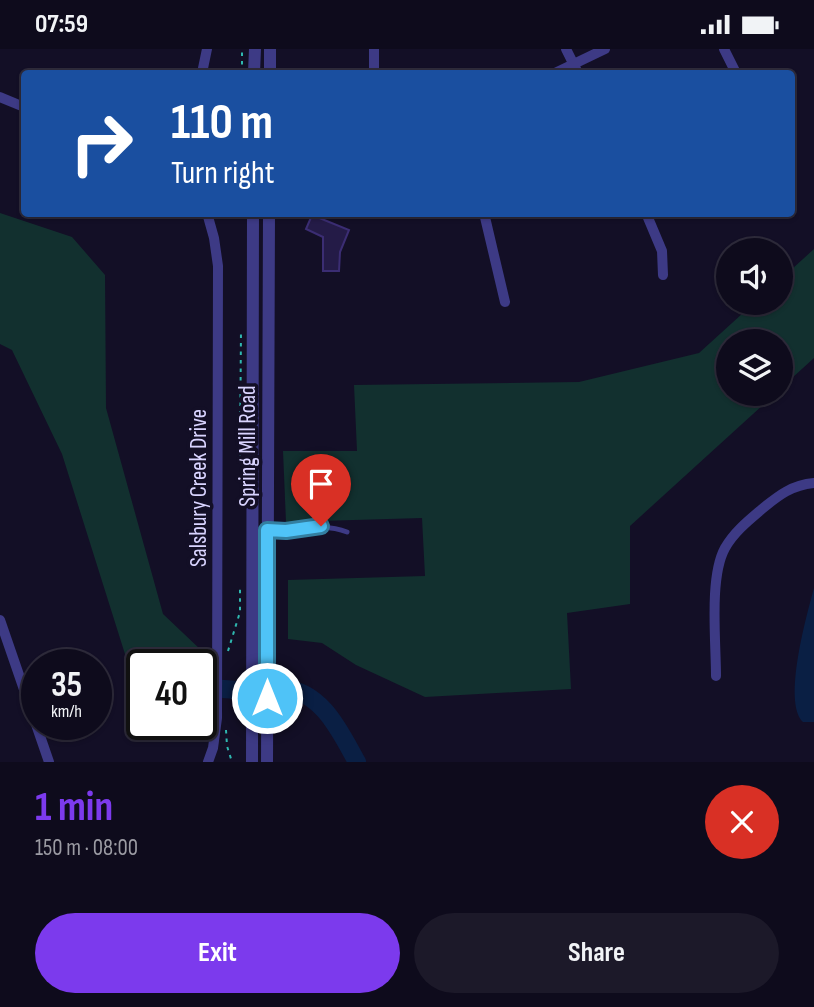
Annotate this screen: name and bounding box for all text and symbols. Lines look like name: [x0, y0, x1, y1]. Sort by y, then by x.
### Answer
text: 07:59: [35, 9, 88, 40]
text: 110 m: [171, 94, 273, 153]
icon: right: [56, 98, 147, 189]
text: Turn right: [171, 154, 275, 193]
map controls: [716, 238, 793, 406]
button: sound: [716, 238, 793, 315]
button: layers: [716, 329, 793, 406]
street label: Spring Mill Road: [234, 385, 262, 507]
street label: Salsbury Creek Drive: [185, 409, 213, 567]
pin: [291, 454, 351, 526]
icon: arrive: [302, 465, 340, 503]
speed limit sign: 40: [126, 649, 217, 740]
position arrow: [230, 661, 304, 735]
text: 35: [51, 664, 82, 707]
text: km/h: [51, 701, 82, 722]
text: 1 min: [35, 782, 113, 833]
button: close: [705, 785, 779, 859]
text: 150 m · 08:00: [35, 834, 138, 862]
button: Exit: [35, 913, 400, 993]
button: Share: [414, 913, 779, 993]

